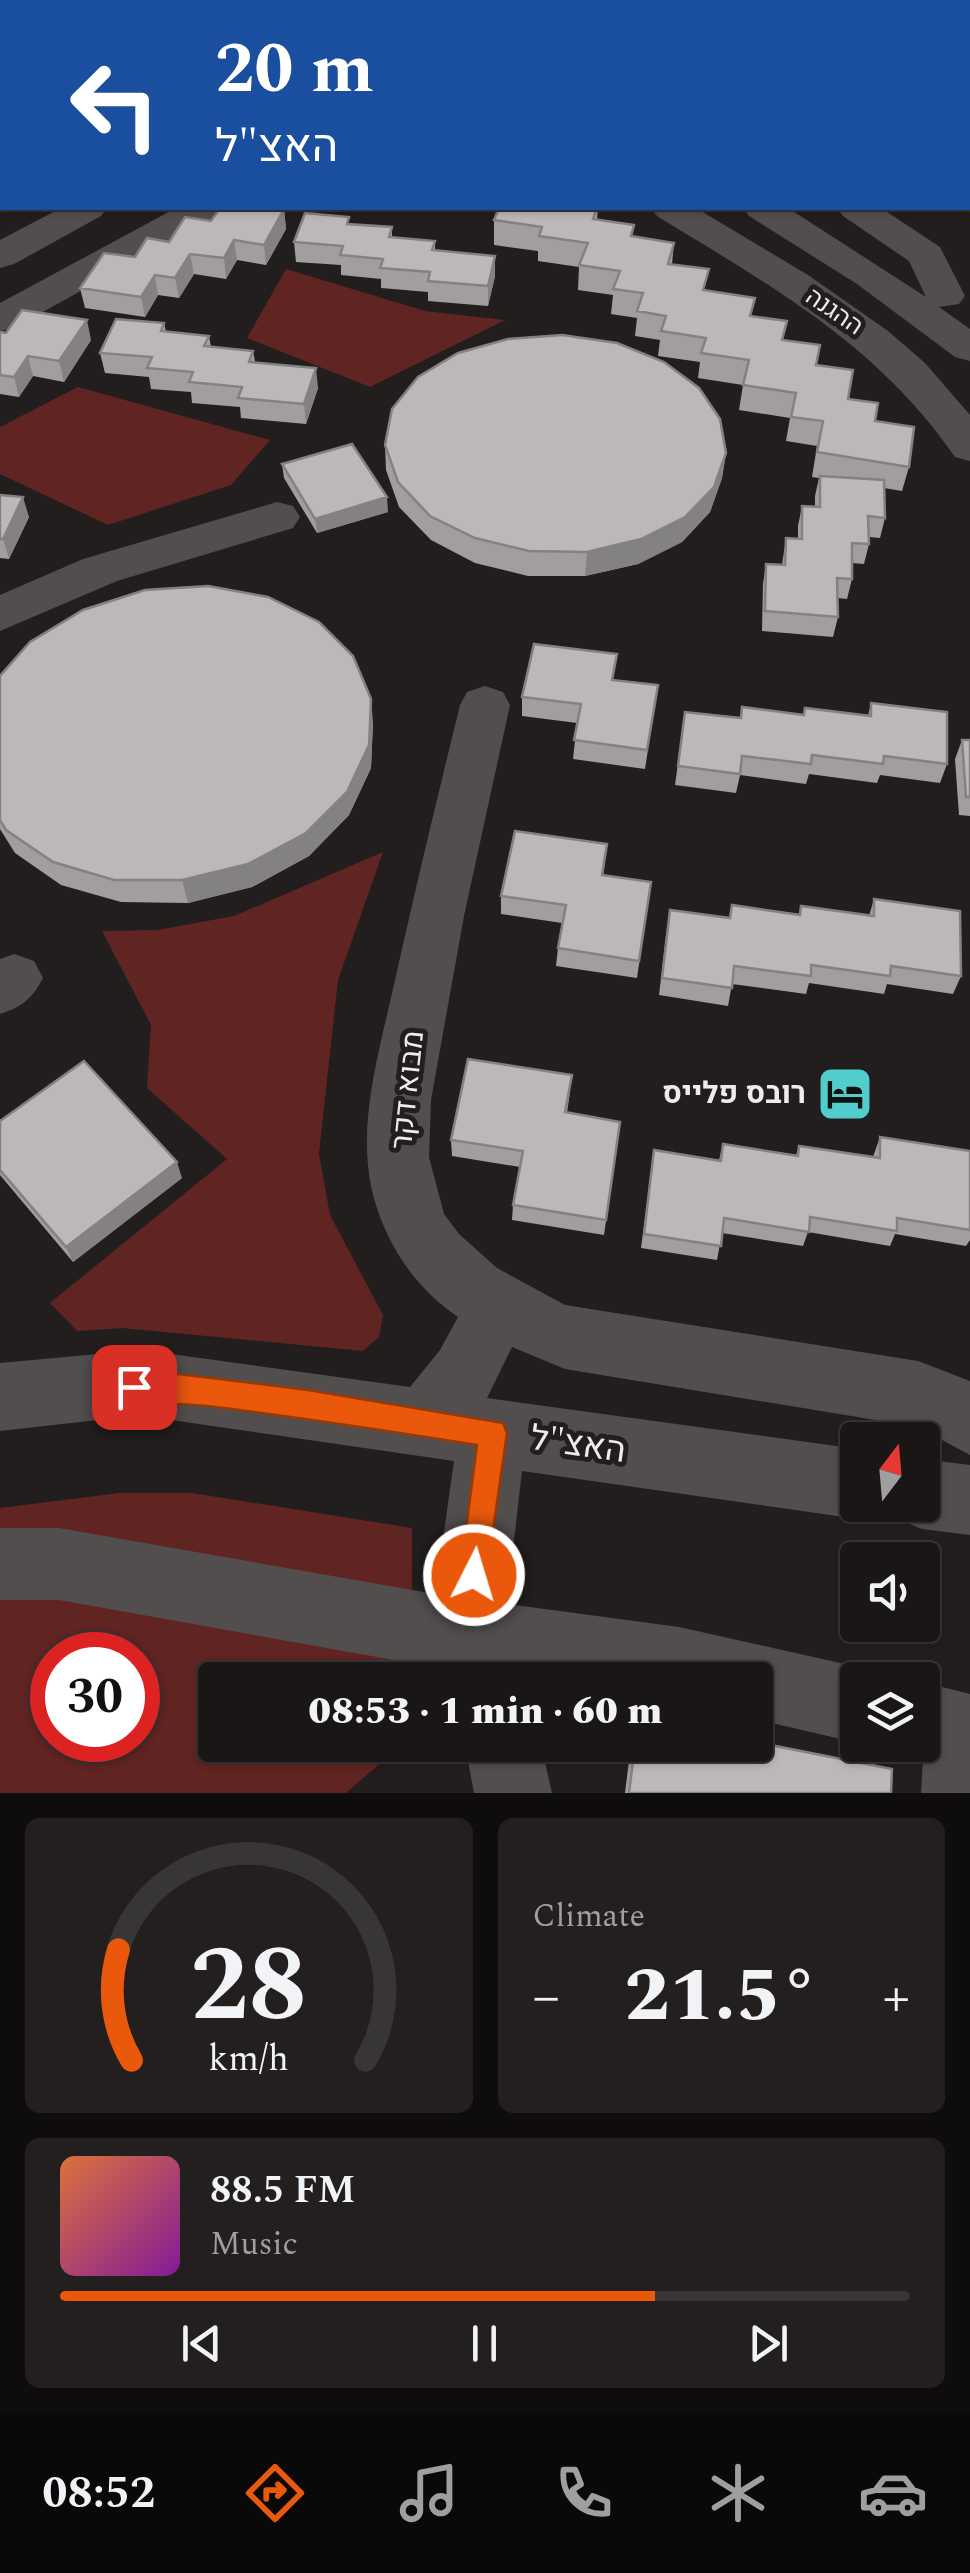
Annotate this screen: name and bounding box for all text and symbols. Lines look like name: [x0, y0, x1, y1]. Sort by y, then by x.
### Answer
text: 20 m: [215, 17, 374, 123]
icon: left: [50, 40, 180, 170]
text: האצ"ל: [215, 113, 338, 182]
street label: ההגנה: [797, 279, 871, 345]
street label: מבוא דקר: [379, 1028, 437, 1152]
hotel icon: רובס פלייס: [815, 1064, 875, 1124]
place label: רובס פלייס: [663, 1071, 806, 1117]
pin: [92, 1345, 177, 1430]
icon: arrive: [107, 1360, 162, 1415]
street label: האצ"ל: [527, 1412, 629, 1478]
north arrow: [840, 1422, 940, 1522]
map controls: [840, 1422, 940, 1762]
position arrow: [422, 1523, 526, 1627]
button: sound: [840, 1542, 940, 1642]
speed limit sign: 30: [30, 1632, 160, 1762]
button: layers: [840, 1662, 940, 1762]
text: 08:53 · 1 min · 60 m: [308, 1683, 663, 1741]
text: Climate: [533, 1892, 645, 1941]
text: 28: [190, 1908, 307, 2066]
text: 21.5°: [624, 1940, 818, 2054]
text: −: [533, 1956, 560, 2039]
text: +: [882, 1956, 910, 2039]
text: km/h: [209, 2032, 289, 2087]
text: 88.5 FM: [210, 2162, 355, 2220]
text: Music: [210, 2220, 298, 2269]
icon: previous: [174, 2316, 229, 2371]
icon: pause: [457, 2316, 512, 2371]
icon: next: [741, 2316, 796, 2371]
icon: directions: [240, 2458, 310, 2528]
icon: music: [394, 2458, 464, 2528]
icon: phone: [549, 2458, 619, 2528]
icon: climate: [703, 2458, 773, 2528]
icon: car: [858, 2458, 928, 2528]
text: 08:52: [42, 2459, 155, 2528]

